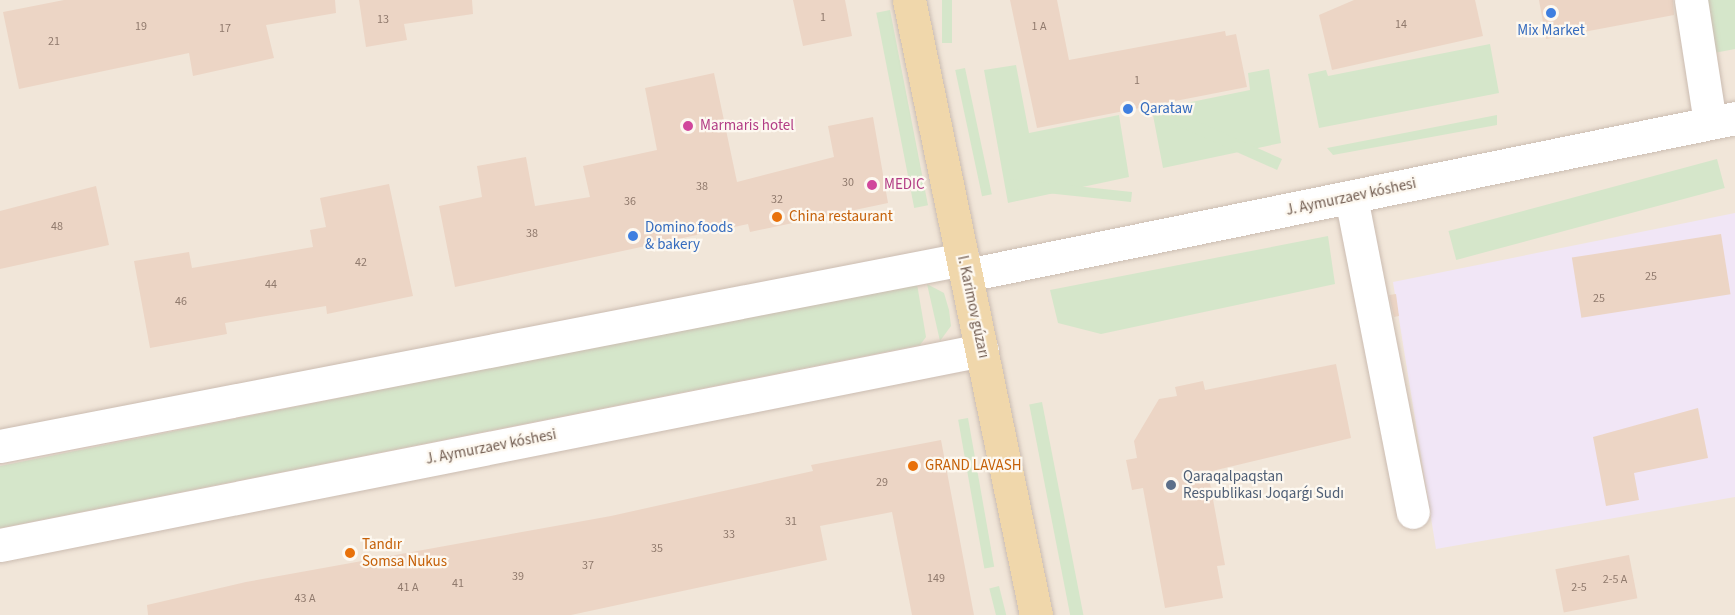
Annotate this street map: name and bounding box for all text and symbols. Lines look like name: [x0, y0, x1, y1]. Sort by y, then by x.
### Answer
marker: Mix Market: [1544, 6, 1558, 20]
house number: 1: [820, 11, 826, 25]
house number: 13: [377, 13, 389, 27]
house number: 14: [1395, 18, 1407, 32]
house number: 19: [135, 20, 147, 34]
house number: 1 А: [1032, 20, 1046, 34]
house number: 17: [219, 22, 231, 36]
place label: Mix Market: [1517, 22, 1585, 40]
house number: 21: [48, 35, 60, 49]
house number: 1: [1134, 74, 1140, 88]
place label: Qarataw: [1140, 100, 1193, 118]
marker: Qarataw: [1121, 102, 1135, 116]
place label: Marmaris hotel: [700, 117, 794, 135]
marker: Marmaris hotel: [681, 119, 695, 133]
street label: J. Aymurzaev kóshesi: [1284, 174, 1418, 220]
house number: 30: [842, 176, 854, 190]
place label: MEDIC: [884, 176, 925, 194]
marker: MEDIC: [865, 178, 879, 192]
house number: 38: [696, 180, 708, 194]
house number: 32: [771, 193, 783, 207]
house number: 36: [624, 195, 636, 209]
place label: China restaurant: [789, 208, 893, 226]
marker: China restaurant: [770, 210, 784, 224]
place label: Domino foods & bakery: [645, 218, 733, 253]
house number: 48: [51, 220, 63, 234]
house number: 38: [526, 227, 538, 241]
marker: Domino foods & bakery: [626, 229, 640, 243]
street label: I. Karimov gúzarı: [953, 254, 993, 360]
house number: 42: [355, 256, 367, 270]
house number: 25: [1645, 270, 1657, 284]
house number: 44: [265, 278, 277, 292]
house number: 25: [1593, 292, 1605, 306]
house number: 46: [175, 295, 187, 309]
street label: J. Aymurzaev kóshesi: [424, 426, 558, 468]
place label: GRAND LAVASH: [925, 457, 1022, 475]
marker: GRAND LAVASH: [906, 459, 920, 473]
place label: Qaraqalpaqstan Respublikası Joqarǵı Sudı: [1183, 467, 1344, 502]
house number: 29: [876, 476, 888, 490]
marker: Qaraqalpaqstan Respublikası Joqarǵı Sudı: [1164, 478, 1178, 492]
house number: 31: [785, 515, 797, 529]
house number: 33: [723, 528, 735, 542]
place label: Tandır Somsa Nukus: [362, 535, 447, 570]
house number: 35: [651, 542, 663, 556]
marker: Tandır Somsa Nukus: [343, 546, 357, 560]
house number: 37: [582, 559, 594, 573]
house number: 39: [512, 570, 524, 584]
house number: 149: [927, 572, 945, 586]
house number: 2-5 А: [1603, 573, 1627, 587]
house number: 41: [452, 577, 464, 591]
house number: 41 А: [398, 581, 418, 595]
house number: 2-5: [1571, 581, 1587, 595]
house number: 43 А: [295, 592, 315, 606]

